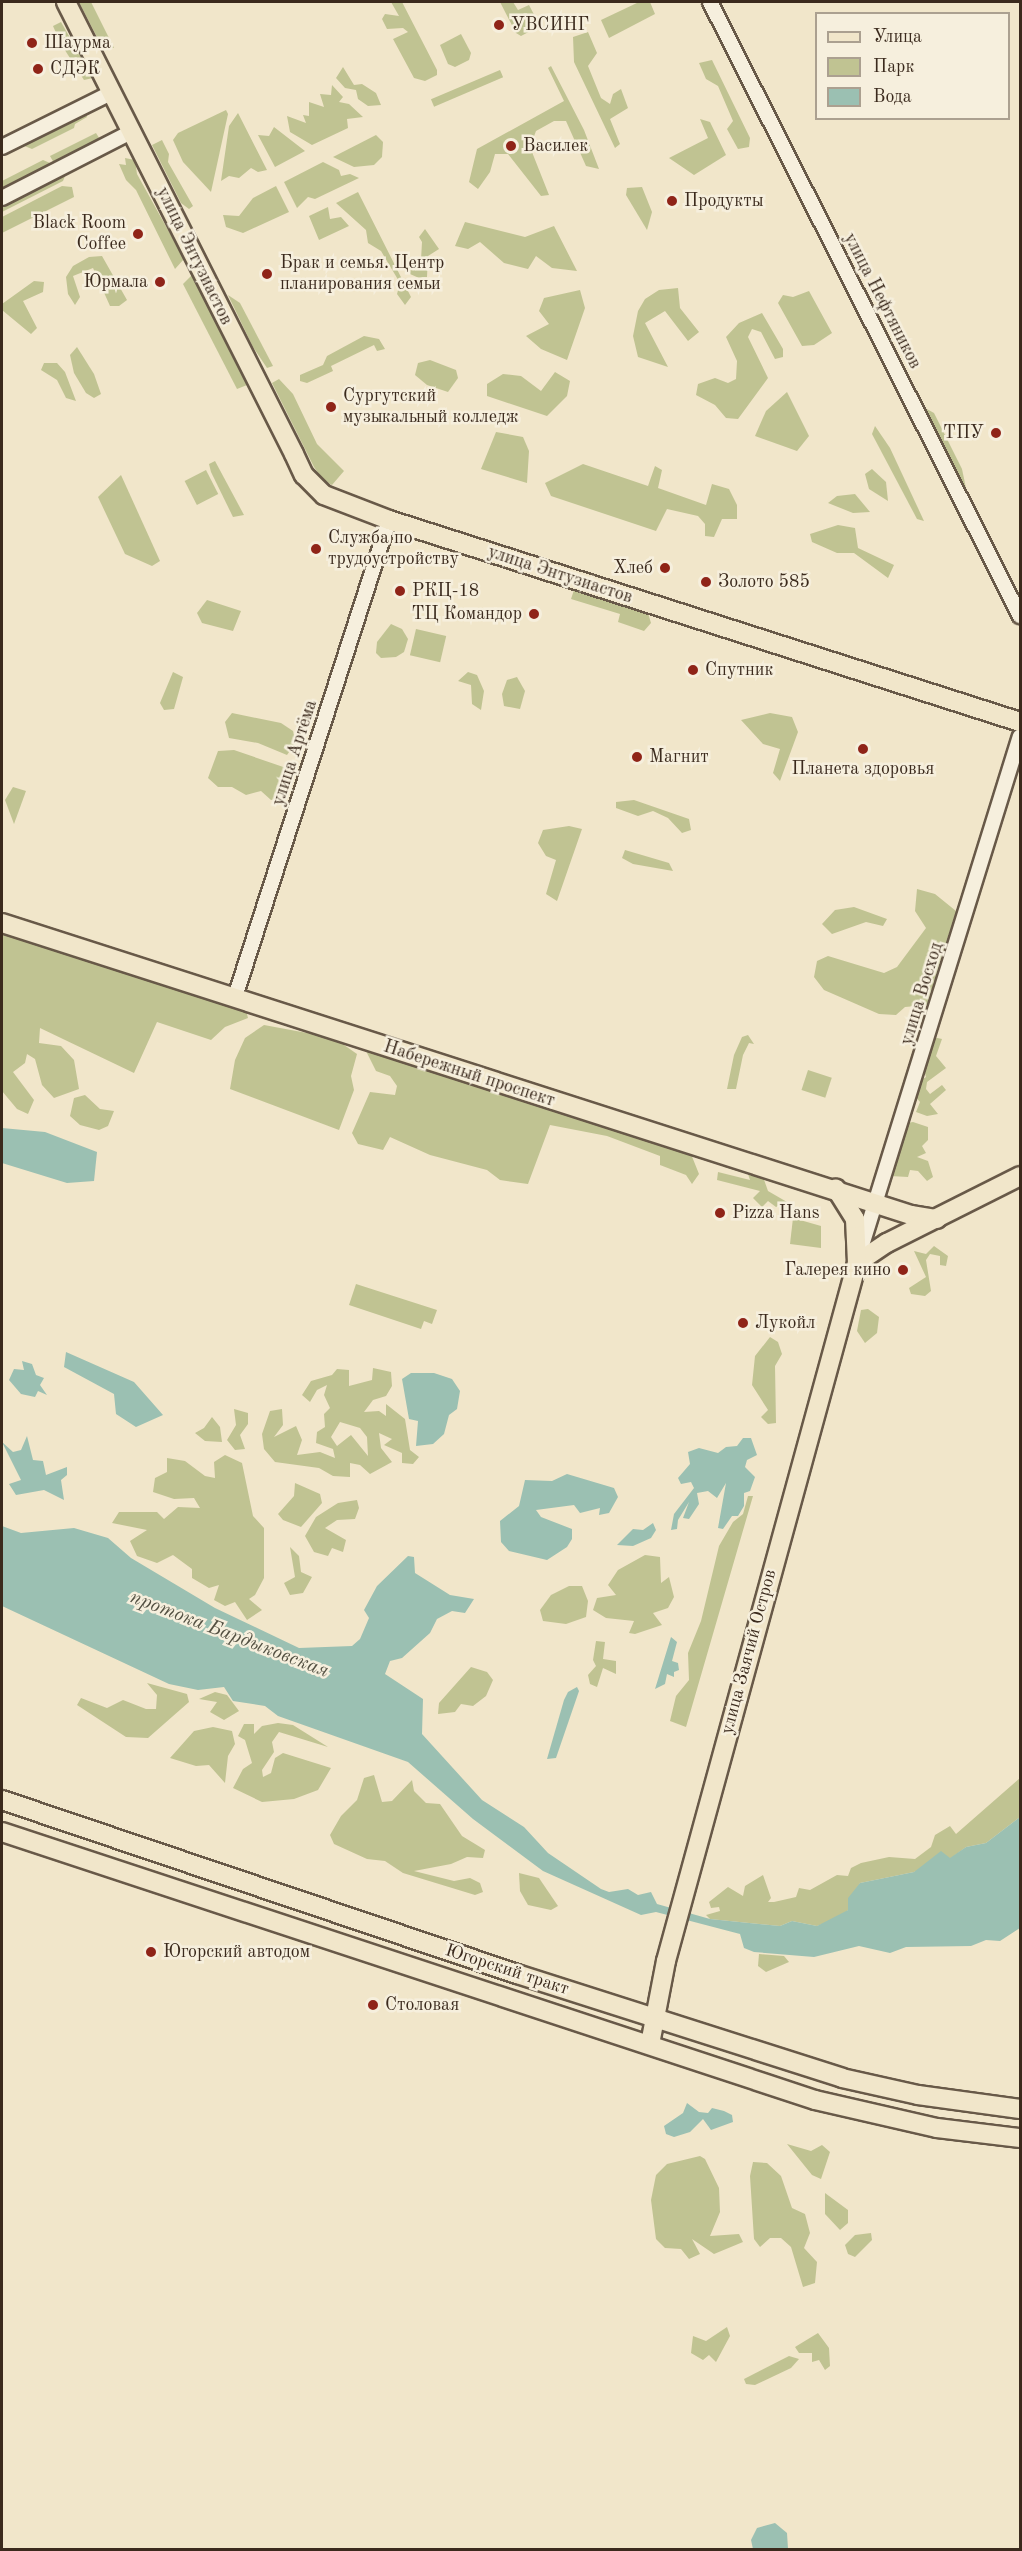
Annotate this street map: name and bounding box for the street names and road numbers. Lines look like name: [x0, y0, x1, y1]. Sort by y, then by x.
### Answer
street label: улица Энтузиастов: [151, 183, 237, 329]
street label: улица Нефтяников: [838, 229, 926, 373]
street label: улица Энтузиастов: [485, 541, 635, 609]
street label: улица Артёма: [268, 697, 322, 809]
street label: улица Восход: [896, 940, 948, 1048]
street label: Набережный проспект: [381, 1036, 557, 1112]
street label: улица Заячий Остров: [717, 1567, 781, 1737]
street label: Югорский тракт: [442, 1940, 572, 2000]

